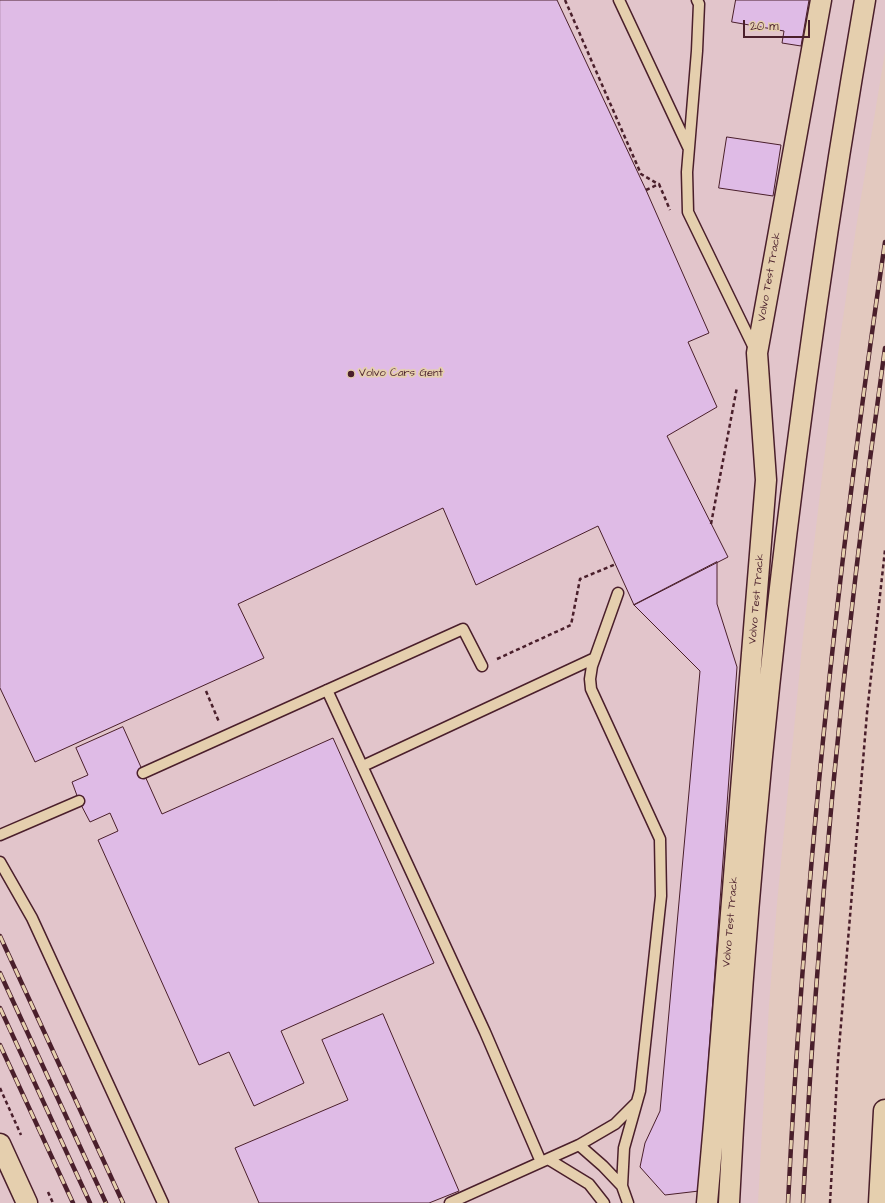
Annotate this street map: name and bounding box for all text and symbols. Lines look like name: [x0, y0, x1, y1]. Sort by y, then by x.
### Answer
scale bar: [745, 12, 812, 38]
text: 20 m: [750, 18, 779, 35]
street label: Volvo Test Track: [756, 231, 784, 323]
place label: Volvo Cars Gent: [359, 367, 443, 381]
marker: Volvo Cars Gent: [346, 369, 356, 379]
street label: Volvo Test Track: [746, 553, 768, 645]
street label: Volvo Test Track: [720, 876, 742, 968]

